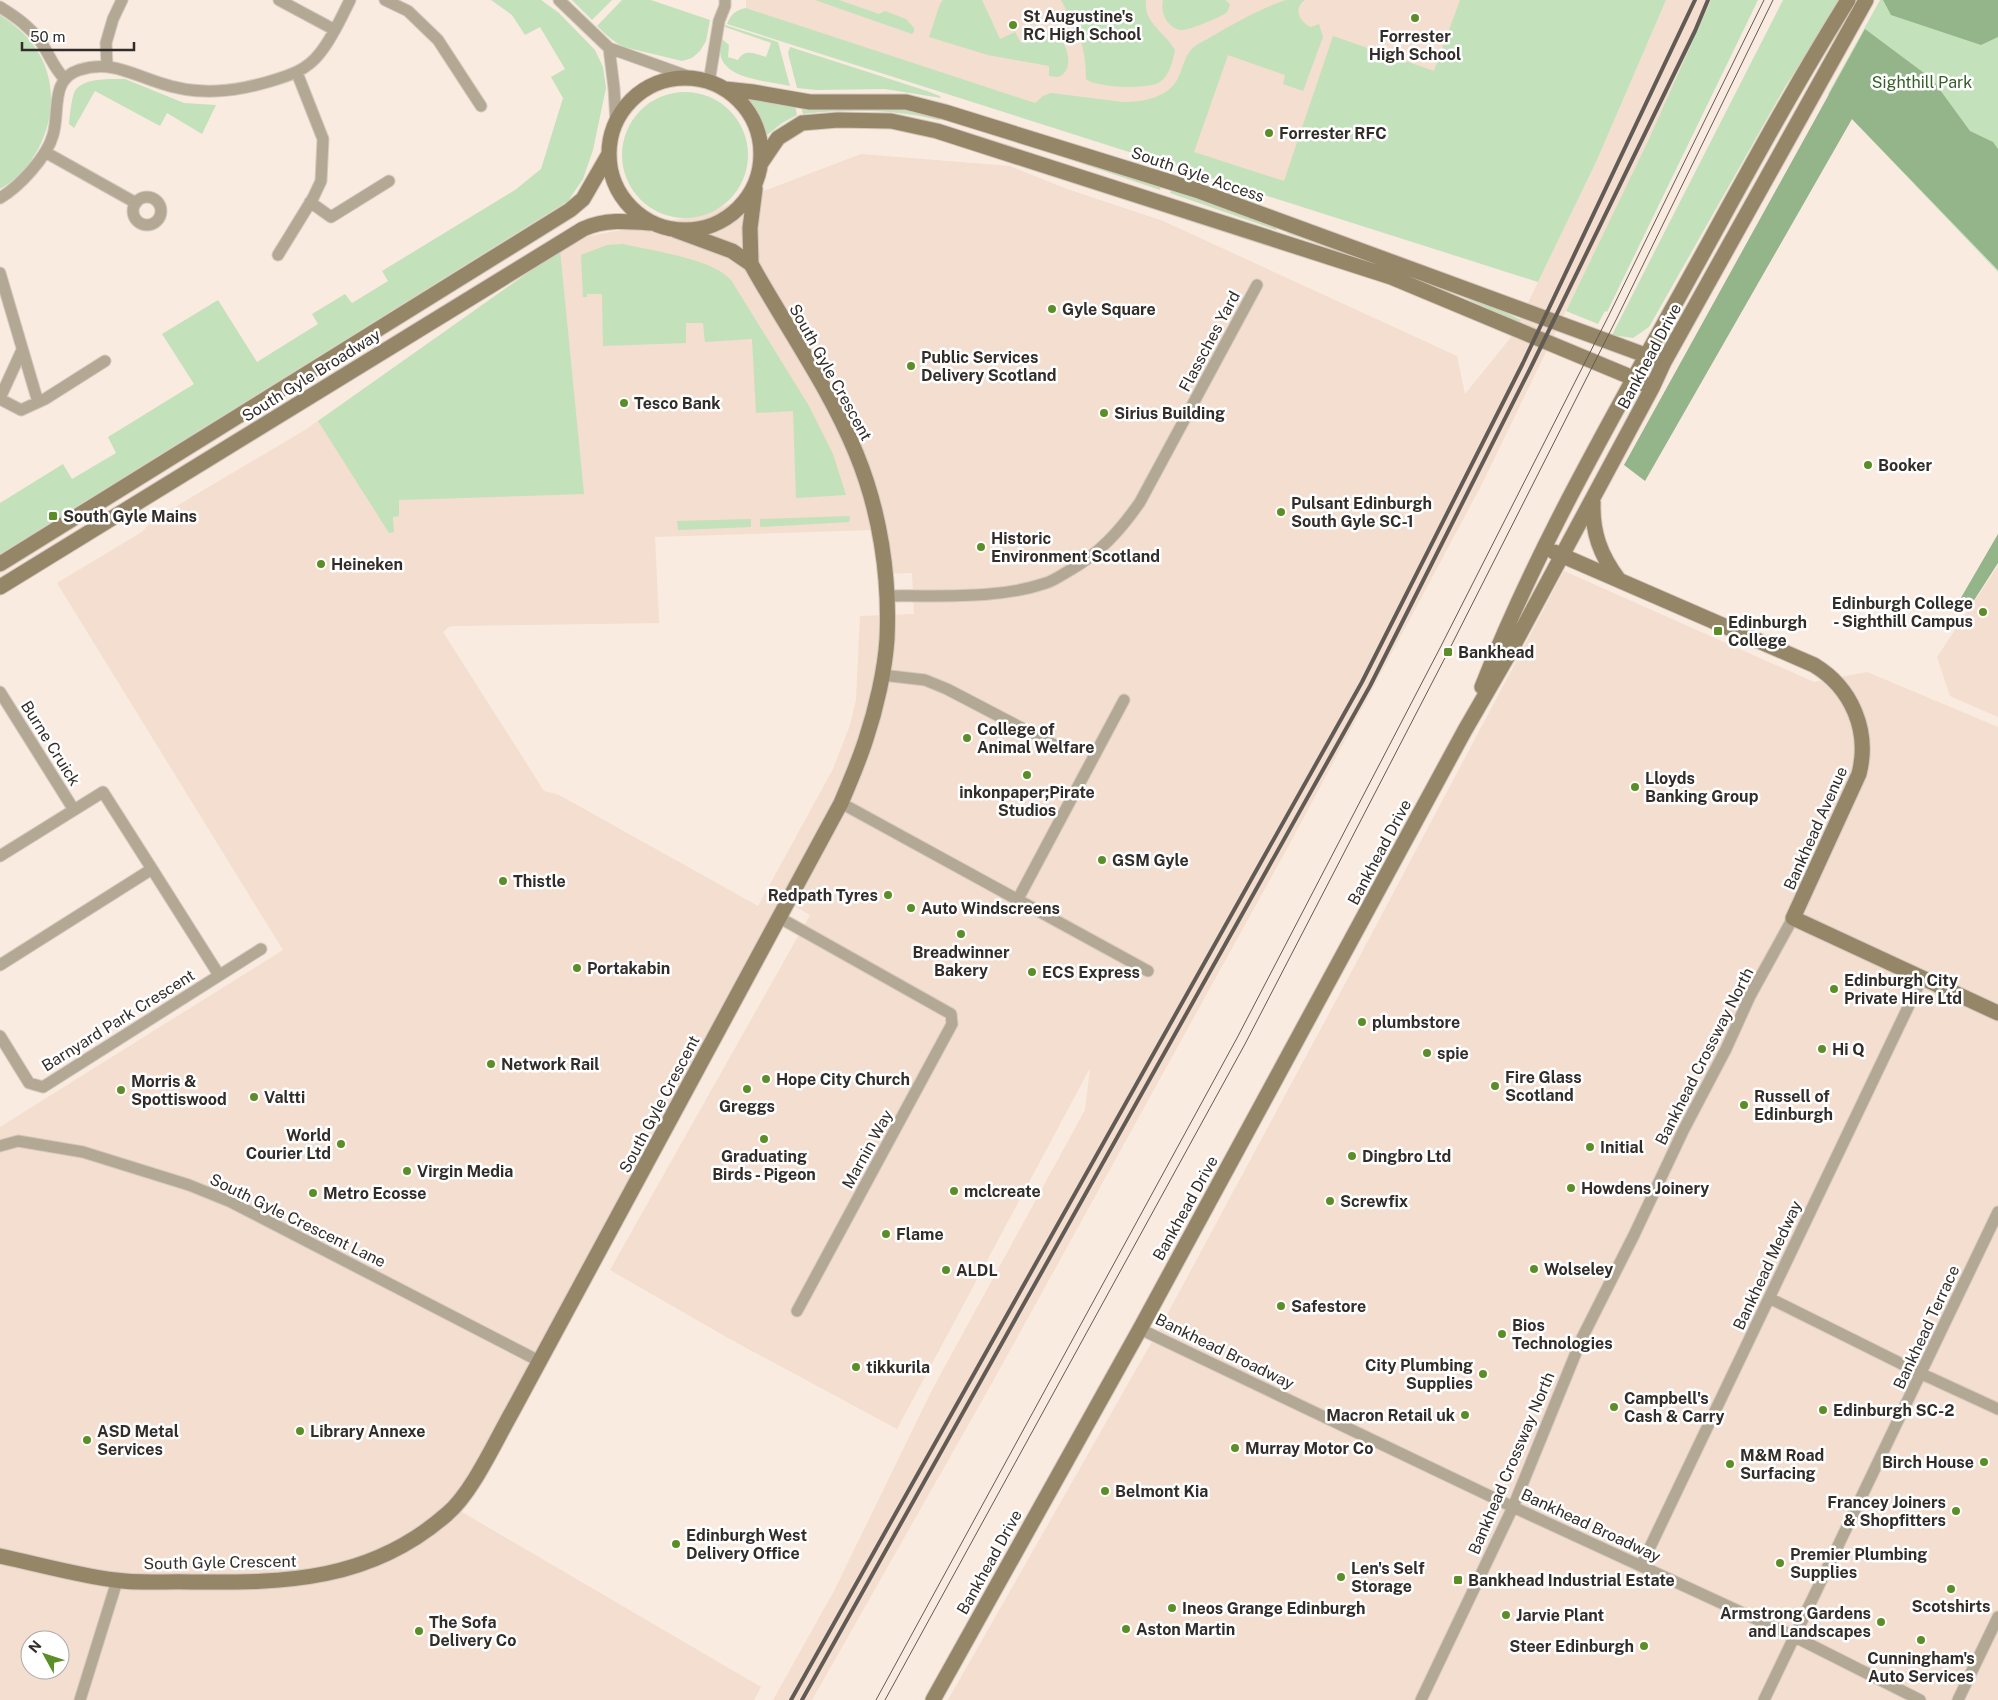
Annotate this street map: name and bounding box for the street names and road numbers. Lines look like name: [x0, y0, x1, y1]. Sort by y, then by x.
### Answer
street label: South Gyle Access: [1129, 143, 1267, 206]
street label: Flassches Yard: [1175, 288, 1244, 395]
street label: Bankhead Drive: [1614, 300, 1685, 412]
street label: South Gyle Crescent: [785, 301, 876, 444]
street label: South Gyle Broadway: [239, 325, 384, 426]
street label: Burne Cruick: [17, 697, 84, 789]
street label: Bankhead Avenue: [1780, 763, 1851, 893]
street label: Bankhead Drive: [1344, 796, 1415, 908]
street label: Bankhead Crossway North: [1651, 964, 1757, 1148]
street label: Barnyard Park Crescent: [38, 966, 198, 1075]
street label: South Gyle Crescent: [615, 1032, 704, 1176]
street label: Marnin Way: [838, 1106, 897, 1192]
street label: Bankhead Drive: [1149, 1153, 1222, 1264]
street label: South Gyle Crescent Lane: [207, 1170, 389, 1271]
street label: Bankhead Medway: [1729, 1197, 1806, 1333]
street label: Bankhead Terrace: [1889, 1262, 1963, 1392]
street label: Bankhead Broadway: [1152, 1310, 1298, 1393]
street label: Bankhead Crossway North: [1464, 1369, 1559, 1557]
street label: Bankhead Broadway: [1518, 1485, 1664, 1566]
street label: Bankhead Drive: [953, 1507, 1026, 1618]
street label: South Gyle Crescent: [143, 1552, 297, 1573]

